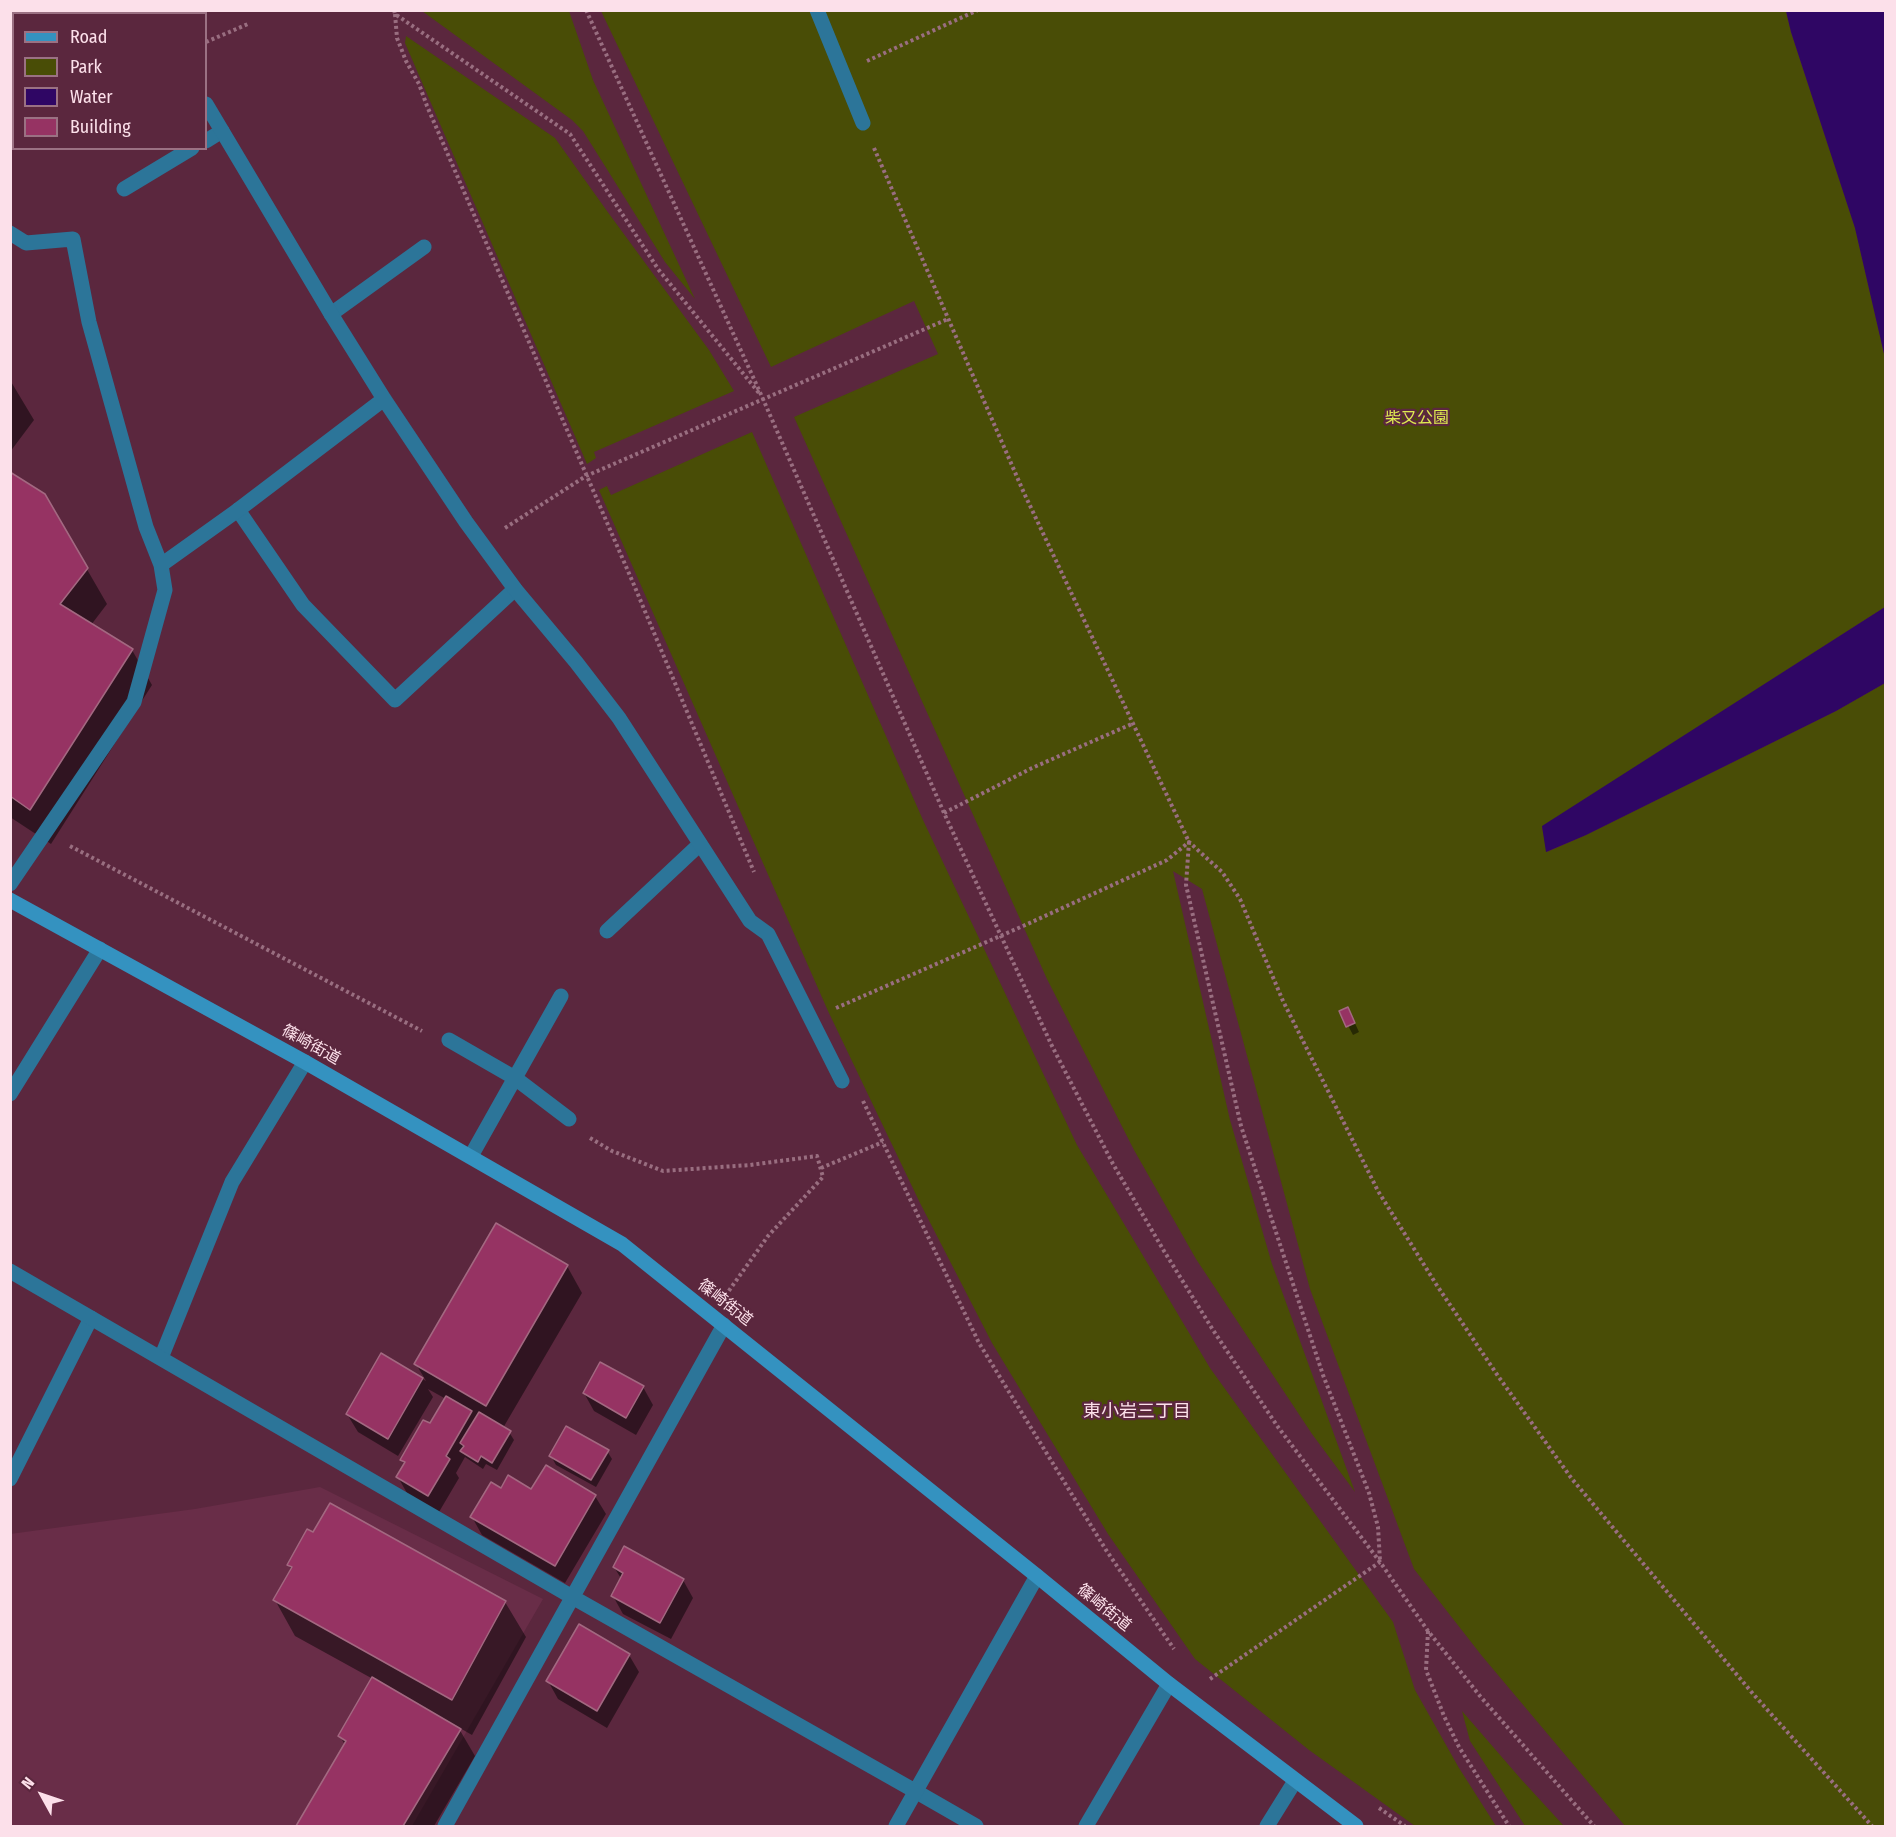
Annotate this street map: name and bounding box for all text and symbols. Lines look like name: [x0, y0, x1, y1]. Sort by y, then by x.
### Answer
legend: [12, 12, 207, 150]
text: Road: [70, 26, 107, 48]
text: Park: [70, 56, 102, 78]
text: Water: [70, 86, 113, 108]
text: Building: [70, 116, 131, 138]
park label: 柴又公園: [1385, 409, 1449, 429]
street label: 篠崎街道: [278, 1021, 344, 1069]
street label: 篠崎街道: [694, 1276, 756, 1330]
district label: 東小岩三丁目: [1083, 1401, 1191, 1423]
street label: 篠崎街道: [1073, 1580, 1135, 1636]
north arrow: [12, 1765, 72, 1825]
text: N: [17, 1773, 38, 1793]

